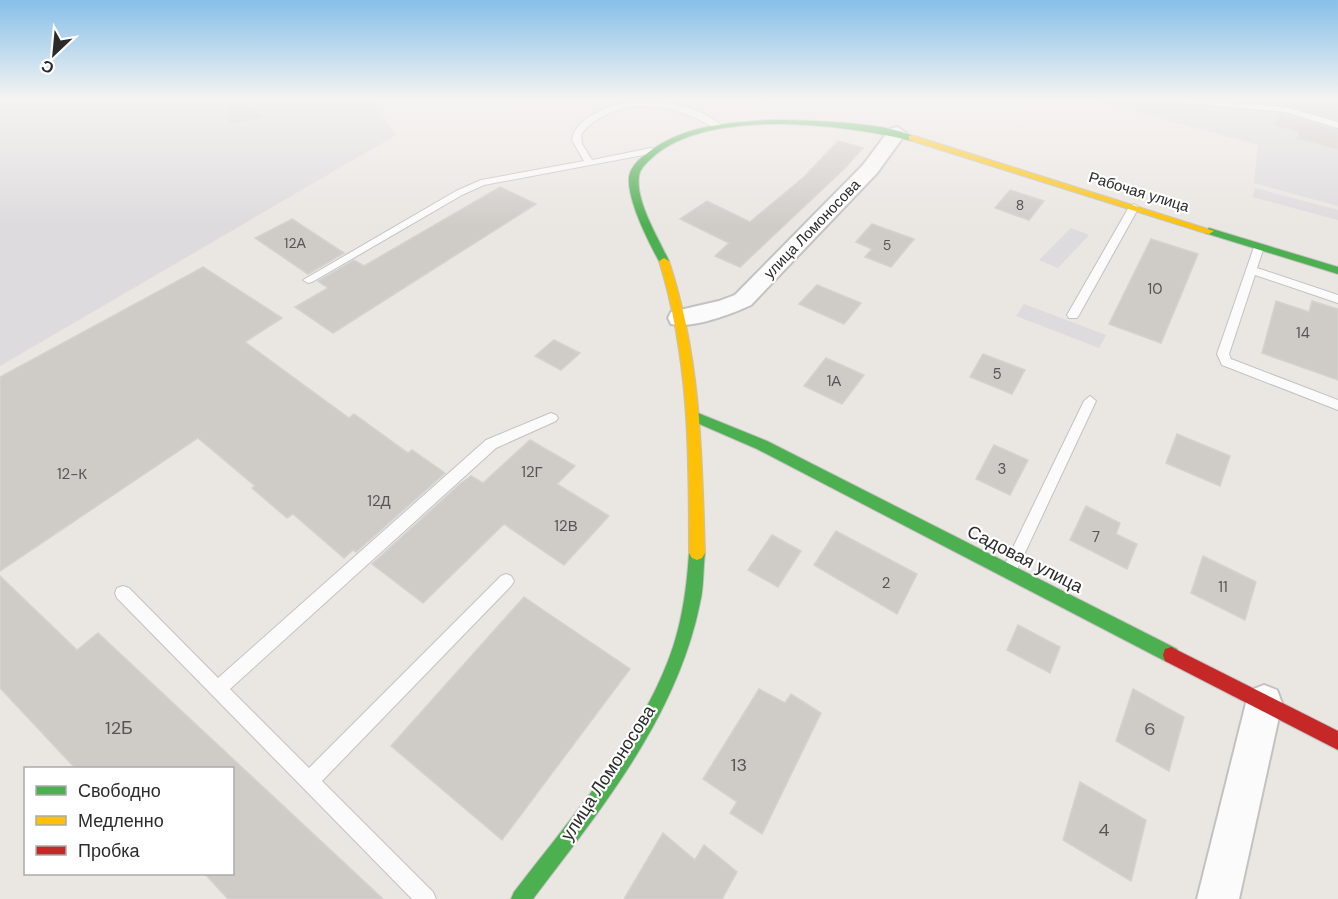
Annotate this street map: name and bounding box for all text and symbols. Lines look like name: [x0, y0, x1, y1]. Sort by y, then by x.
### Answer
north arrow: [24, 24, 84, 84]
text: С: [37, 55, 57, 79]
street label: Рабочая улица: [1086, 167, 1192, 217]
street label: улица Ломоносова: [759, 175, 865, 283]
house number: 8: [1016, 196, 1024, 214]
house number: 12А: [284, 234, 307, 252]
house number: 5: [883, 236, 891, 254]
house number: 10: [1148, 279, 1162, 299]
house number: 14: [1296, 323, 1310, 343]
house number: 5: [992, 364, 1002, 384]
house number: 1А: [827, 371, 841, 391]
house number: 3: [998, 459, 1006, 479]
house number: 12Г: [521, 462, 543, 482]
house number: 12-К: [57, 464, 87, 484]
house number: 12Д: [367, 491, 391, 511]
house number: 12В: [554, 516, 578, 536]
street label: Садовая улица: [963, 519, 1088, 599]
house number: 7: [1092, 527, 1100, 547]
house number: 2: [882, 573, 890, 593]
house number: 11: [1218, 577, 1228, 597]
street label: улица Ломоносова: [555, 700, 661, 845]
house number: 12Б: [105, 716, 133, 740]
house number: 6: [1144, 717, 1156, 741]
house number: 13: [731, 753, 747, 777]
legend: [24, 767, 234, 875]
text: Свободно: [78, 779, 161, 803]
text: Медленно: [78, 809, 164, 833]
house number: 4: [1099, 818, 1110, 842]
text: Пробка: [78, 839, 141, 863]

